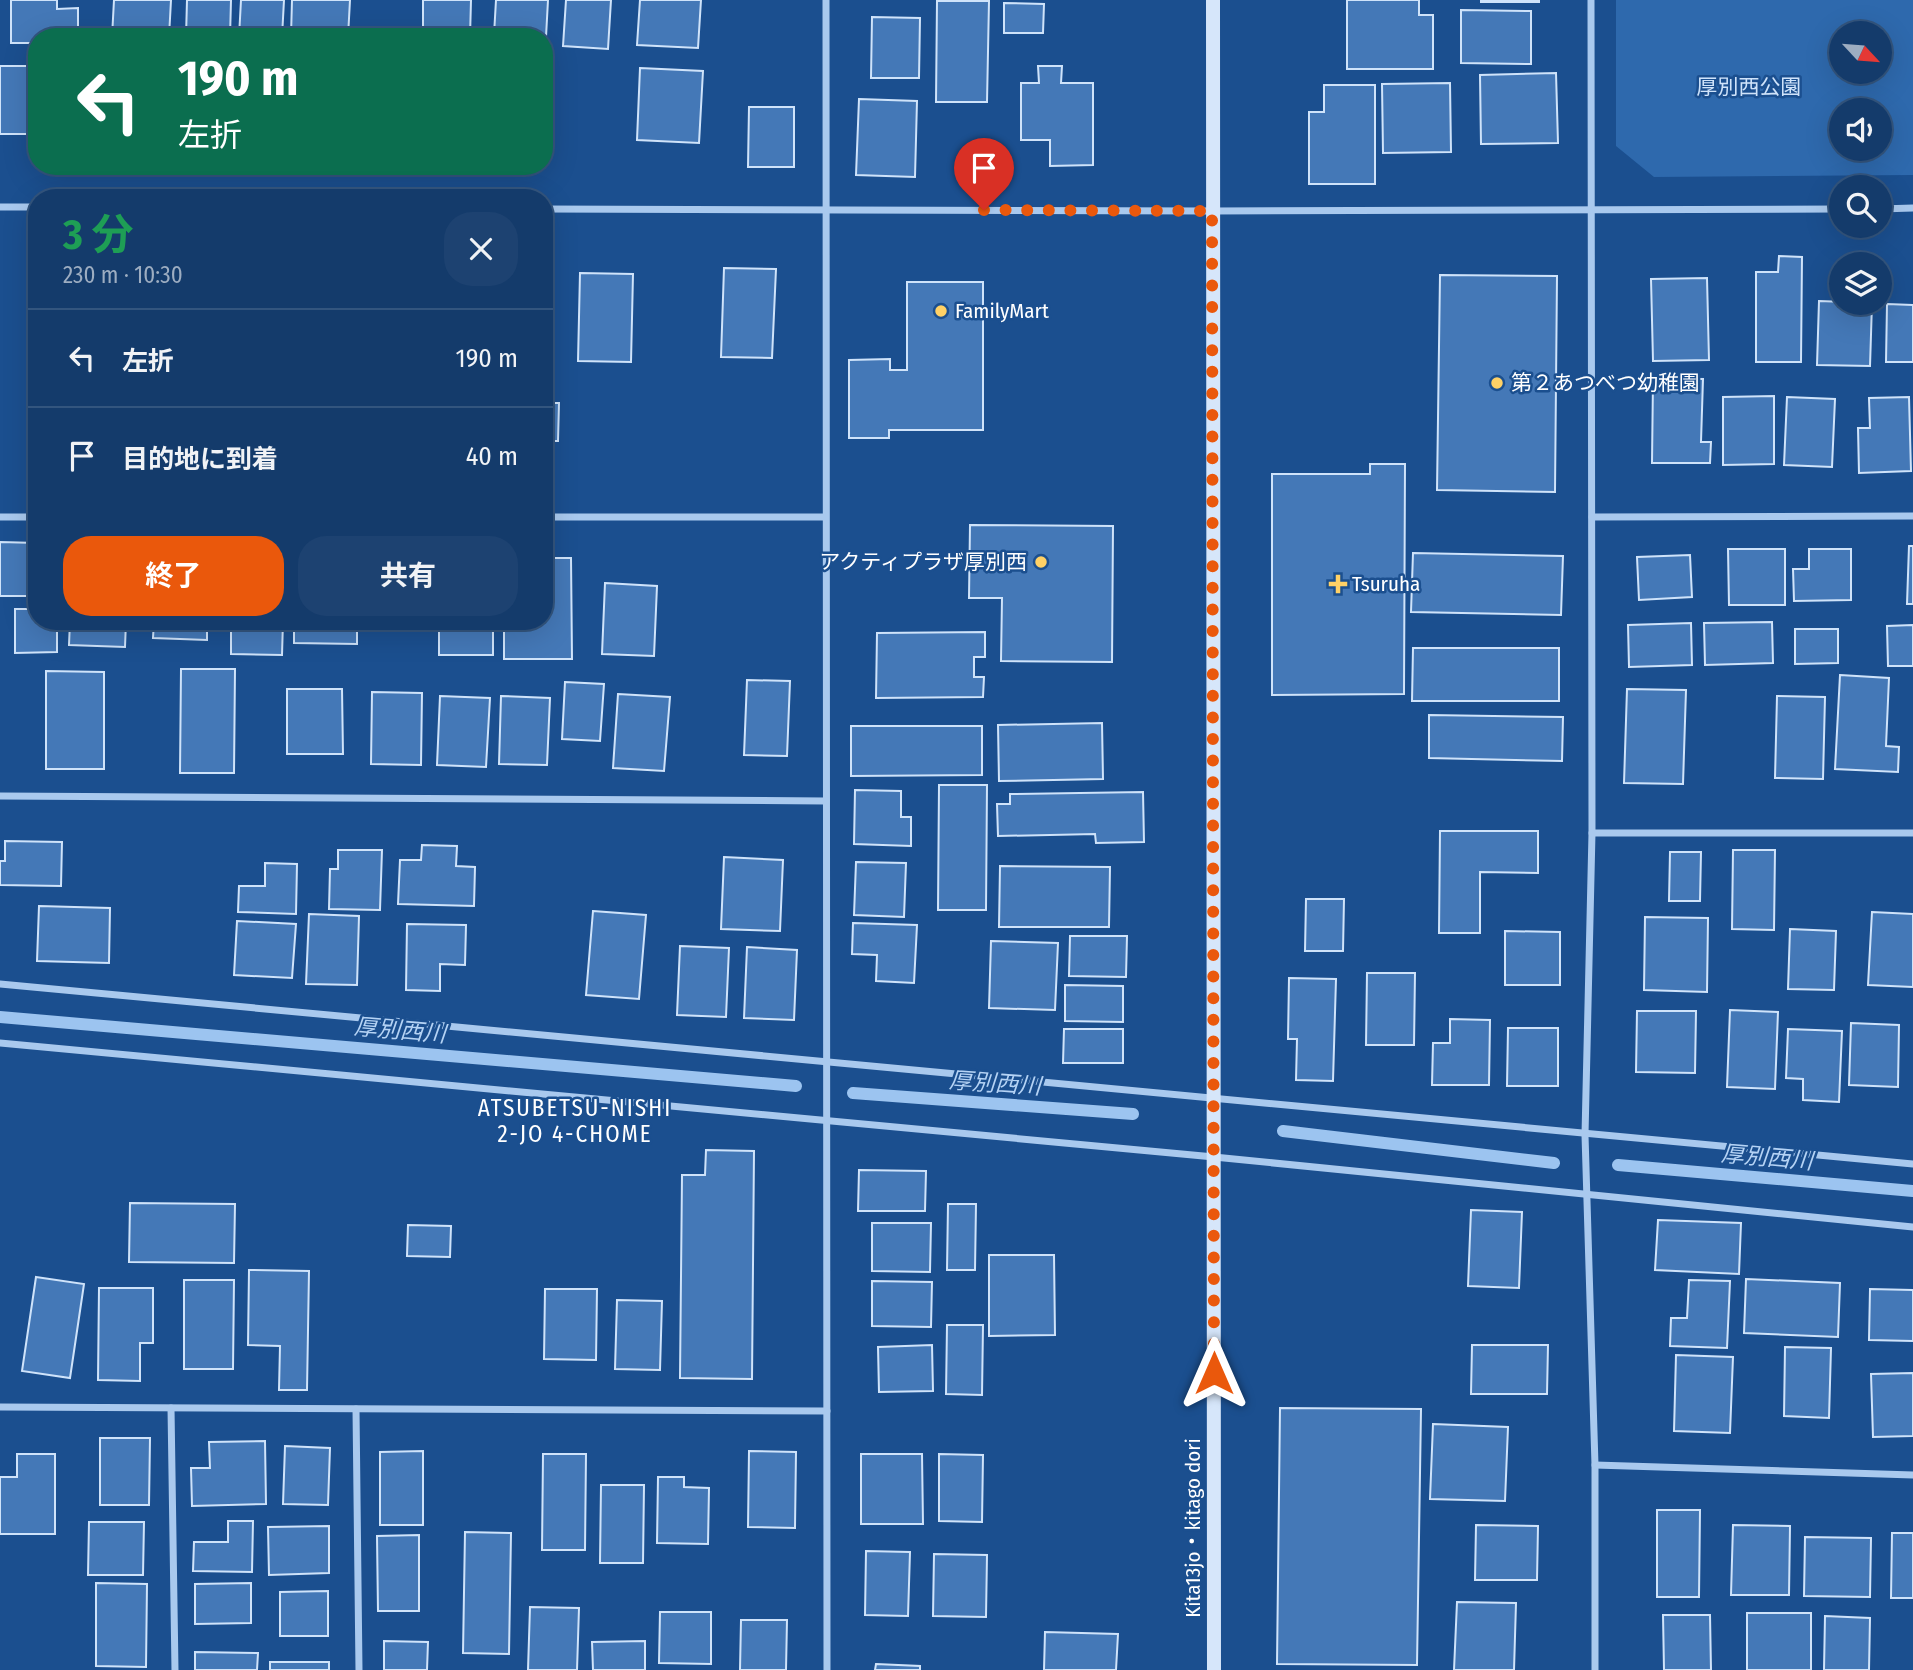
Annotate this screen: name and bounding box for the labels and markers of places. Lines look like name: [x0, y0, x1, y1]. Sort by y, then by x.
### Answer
pin: [954, 138, 1014, 210]
place label: FamilyMart: [955, 298, 1049, 324]
marker: FamilyMart: [933, 303, 949, 319]
place label: 第２あつべつ幼稚園: [1511, 370, 1700, 396]
marker: 第２あつべつ幼稚園: [1489, 375, 1505, 391]
place label: アクティプラザ厚別西: [819, 549, 1027, 575]
marker: アクティプラザ厚別西: [1033, 554, 1049, 570]
place label: Tsuruha: [1352, 571, 1420, 597]
marker: Tsuruha: [1330, 576, 1346, 592]

